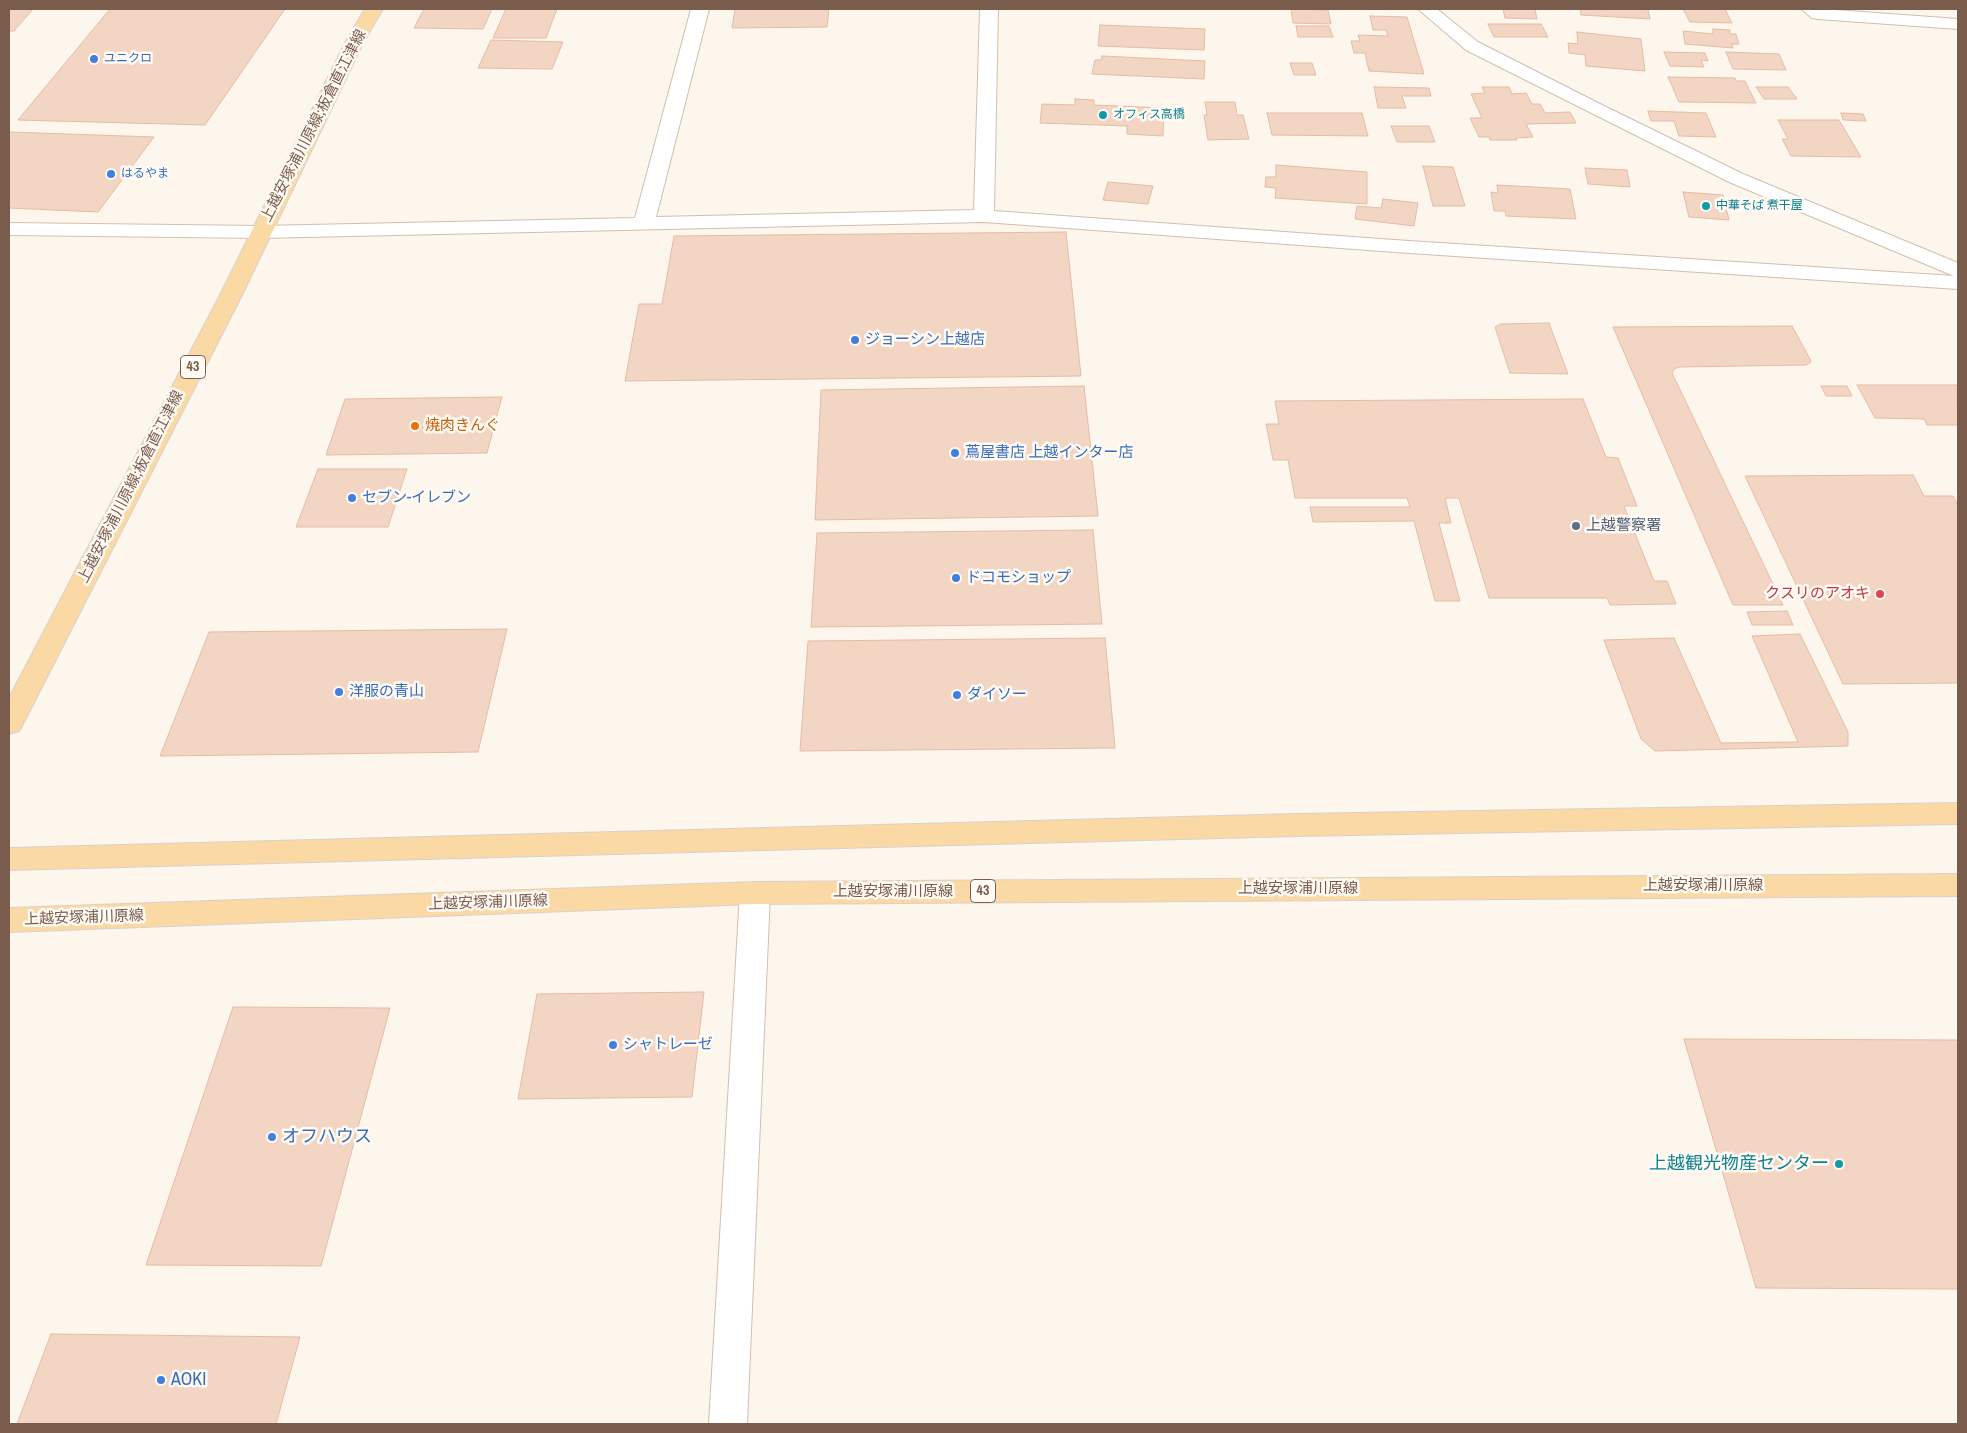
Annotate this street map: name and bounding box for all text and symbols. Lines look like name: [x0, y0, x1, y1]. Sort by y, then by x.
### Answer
street label: 上越安塚浦川原線;板倉直江津線: [258, 27, 370, 225]
place label: ユニクロ: [104, 52, 152, 66]
marker: ユニクロ: [88, 53, 100, 65]
place label: オフィス高橋: [1113, 108, 1185, 122]
marker: オフィス高橋: [1097, 109, 1109, 121]
place label: はるやま: [121, 167, 169, 181]
marker: はるやま: [105, 168, 117, 180]
place label: 中華そば 煮干屋: [1716, 199, 1803, 213]
marker: 中華そば 煮干屋: [1700, 200, 1712, 212]
place label: ジョーシン上越店: [865, 331, 985, 349]
marker: ジョーシン上越店: [849, 334, 861, 346]
road number: 43: [180, 356, 206, 378]
street label: 上越安塚浦川原線;板倉直江津線: [75, 388, 187, 586]
place label: 焼肉きんぐ: [425, 417, 500, 435]
marker: 焼肉きんぐ: [409, 420, 421, 432]
place label: 蔦屋書店 上越インター店: [965, 444, 1133, 462]
marker: 蔦屋書店 上越インター店: [949, 447, 961, 459]
place label: セブン-イレブン: [362, 489, 471, 507]
marker: セブン-イレブン: [346, 492, 358, 504]
place label: 上越警察署: [1586, 517, 1661, 535]
marker: 上越警察署: [1570, 520, 1582, 532]
place label: ドコモショップ: [966, 569, 1071, 587]
marker: ドコモショップ: [950, 572, 962, 584]
place label: クスリのアオキ: [1765, 585, 1870, 603]
marker: クスリのアオキ: [1874, 588, 1886, 600]
place label: 洋服の青山: [349, 683, 424, 701]
marker: 洋服の青山: [333, 686, 345, 698]
place label: ダイソー: [967, 686, 1027, 704]
marker: ダイソー: [951, 689, 963, 701]
street label: 上越安塚浦川原線: [1643, 877, 1763, 895]
road number: 43: [970, 879, 996, 902]
street label: 上越安塚浦川原線: [1238, 880, 1358, 898]
street label: 上越安塚浦川原線: [833, 883, 953, 901]
street label: 上越安塚浦川原線: [428, 892, 548, 914]
street label: 上越安塚浦川原線: [24, 907, 144, 929]
place label: シャトレーゼ: [623, 1036, 713, 1054]
marker: シャトレーゼ: [607, 1039, 619, 1051]
place label: オフハウス: [282, 1126, 372, 1148]
marker: オフハウス: [266, 1131, 278, 1143]
place label: 上越観光物産センター: [1649, 1153, 1829, 1175]
marker: 上越観光物産センター: [1833, 1158, 1845, 1170]
place label: AOKI: [171, 1369, 206, 1391]
marker: AOKI: [155, 1374, 167, 1386]

